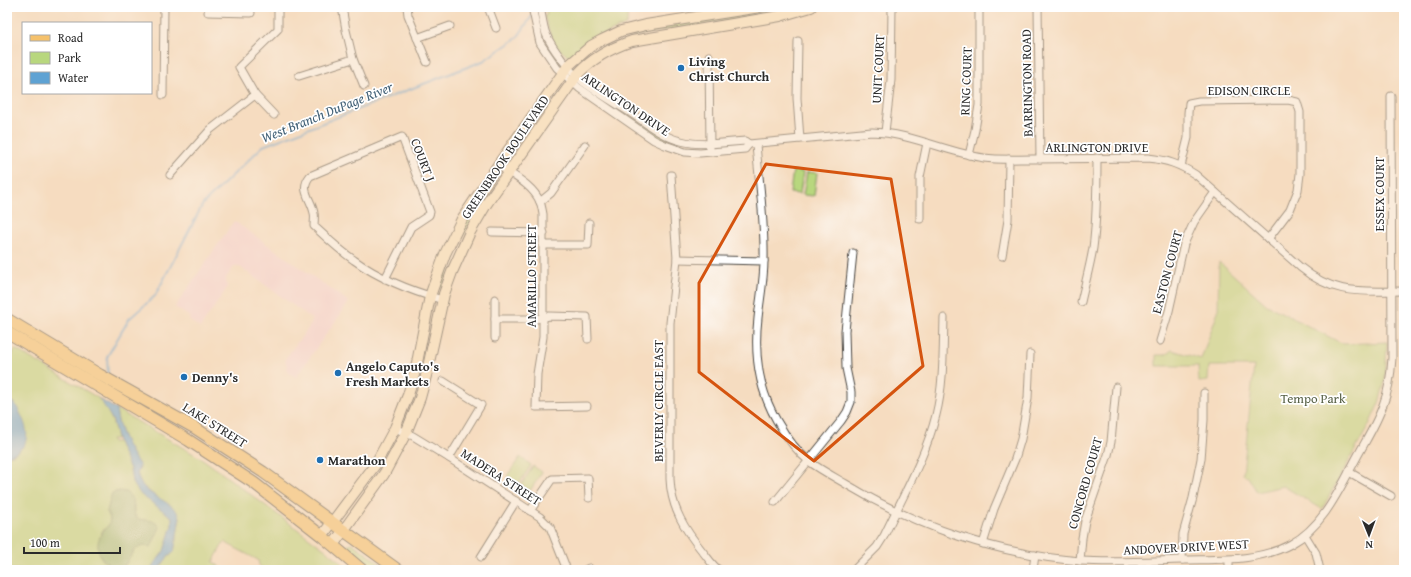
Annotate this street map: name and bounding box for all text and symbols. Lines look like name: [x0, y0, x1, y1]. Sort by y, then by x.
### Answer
legend: [22, 22, 152, 94]
text: Road: [58, 29, 84, 46]
street label: BARRINGTON ROAD: [1017, 29, 1037, 137]
street label: UNIT COURT: [867, 33, 889, 104]
street label: RING COURT: [955, 46, 977, 116]
text: Park: [58, 49, 82, 66]
place label: Living Christ Church: [689, 52, 769, 86]
marker: Living Christ Church: [676, 63, 686, 73]
street label: ARLINGTON DRIVE: [578, 67, 674, 141]
text: Water: [58, 69, 88, 86]
water label: West Branch DuPage River: [258, 76, 397, 148]
street label: EDISON CIRCLE: [1208, 81, 1291, 100]
street label: GREENBROOK BOULEVARD: [457, 91, 554, 223]
street label: COURT J: [406, 136, 440, 184]
street label: ARLINGTON DRIVE: [1046, 138, 1149, 157]
street label: ESSEX COURT: [1370, 156, 1389, 231]
street label: AMARILLO STREET: [522, 224, 541, 327]
street label: EASTON COURT: [1147, 228, 1187, 316]
street label: BEVERLY CIRCLE EAST: [649, 339, 668, 462]
place label: Angelo Caputo's Fresh Markets: [346, 357, 439, 391]
place label: Denny's: [192, 368, 239, 387]
marker: Angelo Caputo's Fresh Markets: [333, 368, 343, 378]
marker: Denny's: [179, 372, 189, 382]
park label: Tempo Park: [1280, 389, 1346, 408]
street label: LAKE STREET: [179, 398, 252, 453]
street label: CONCORD COURT: [1063, 434, 1107, 531]
street label: MADERA STREET: [457, 444, 546, 511]
place label: Marathon: [328, 451, 386, 470]
marker: Marathon: [315, 455, 325, 465]
north arrow: [1349, 515, 1389, 555]
scale bar: [24, 529, 120, 555]
text: 100 m: [30, 534, 60, 551]
street label: ANDOVER DRIVE WEST: [1123, 534, 1250, 560]
text: N: [1365, 537, 1373, 553]

